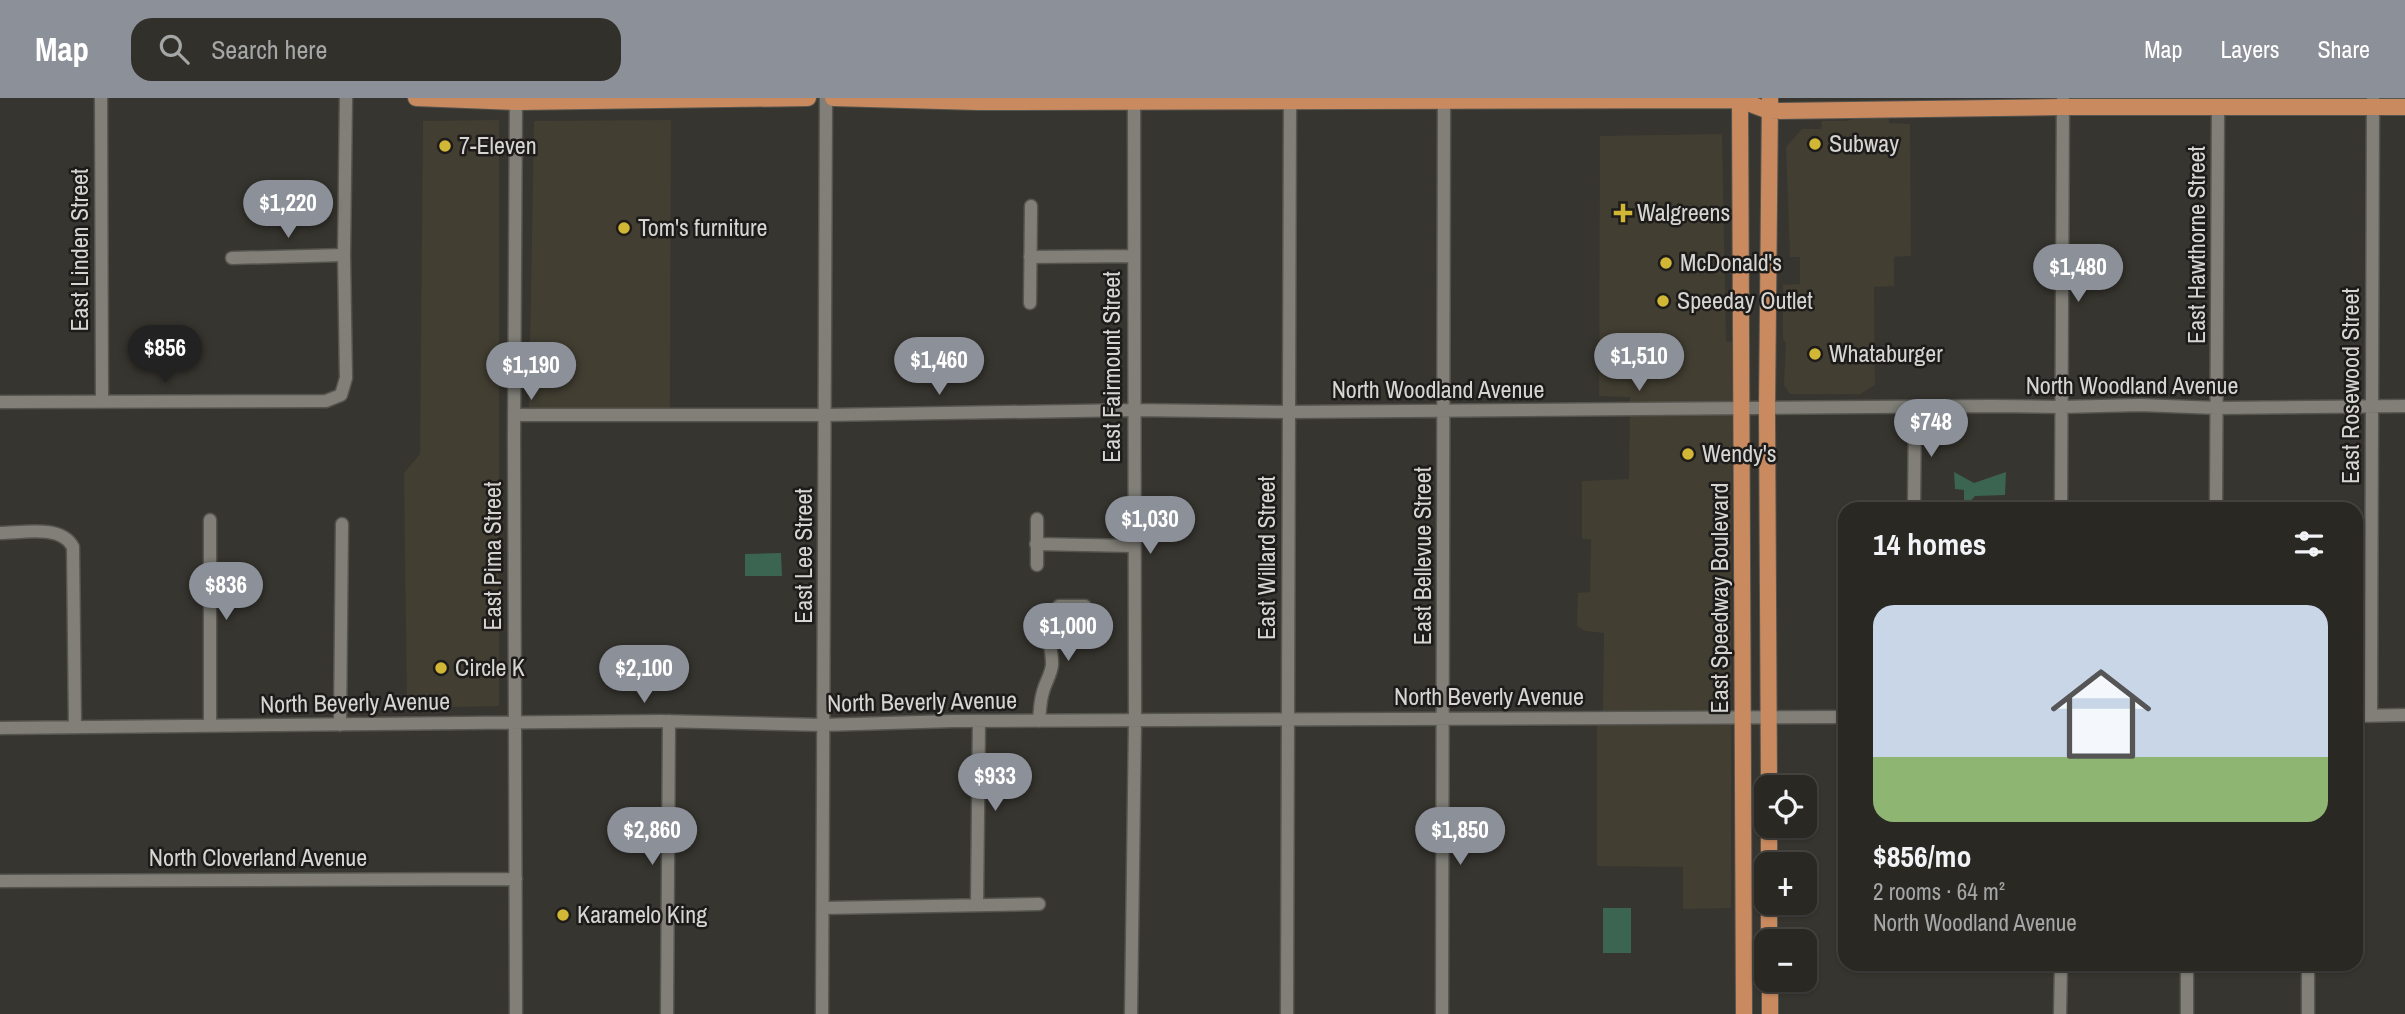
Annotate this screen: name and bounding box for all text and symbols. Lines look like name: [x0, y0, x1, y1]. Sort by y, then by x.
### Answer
search box: [131, 18, 621, 81]
text: Map: [35, 27, 89, 71]
icon: search: [155, 30, 193, 68]
text: Search here: [211, 32, 327, 67]
text: Map: [2144, 33, 2182, 65]
text: Layers: [2220, 33, 2279, 65]
text: Share: [2317, 33, 2370, 65]
place label: Subway: [1829, 127, 1899, 159]
place label: 7-Eleven: [459, 129, 537, 161]
marker: Subway: [1807, 136, 1823, 152]
marker: 7-Eleven: [437, 138, 453, 154]
street label: East Hawthorne Street: [2180, 145, 2212, 344]
street label: East Linden Street: [63, 168, 95, 332]
pin: $1,220: [231, 180, 345, 240]
text: $1,220: [259, 187, 317, 218]
place label: Walgreens: [1637, 196, 1730, 228]
marker: Walgreens: [1615, 205, 1631, 221]
place label: Tom's furniture: [638, 211, 768, 243]
marker: Tom's furniture: [616, 220, 632, 236]
pin: $1,480: [2021, 244, 2135, 304]
place label: McDonald's: [1680, 246, 1782, 278]
text: $1,480: [2049, 251, 2107, 282]
marker: McDonald's: [1658, 255, 1674, 271]
street label: East Fairmount Street: [1095, 271, 1127, 463]
place label: Speeday Outlet: [1677, 284, 1813, 316]
street label: East Rosewood Street: [2334, 288, 2366, 484]
marker: Speeday Outlet: [1655, 293, 1671, 309]
pin: $856: [124, 326, 206, 385]
text: $856: [144, 332, 186, 363]
pin: $1,510: [1582, 334, 1696, 393]
place label: Whataburger: [1829, 337, 1943, 369]
pin: $1,460: [882, 338, 996, 397]
text: $1,510: [1610, 340, 1668, 371]
pin: $1,190: [474, 342, 588, 402]
text: $1,460: [910, 344, 968, 375]
marker: Whataburger: [1807, 346, 1823, 362]
text: $1,190: [502, 349, 560, 380]
street label: North Woodland Avenue: [2026, 369, 2238, 401]
street label: North Woodland Avenue: [1332, 373, 1544, 405]
pin: $748: [1890, 400, 1972, 459]
text: $748: [1910, 406, 1952, 437]
place label: Wendy's: [1702, 437, 1777, 469]
marker: Wendy's: [1680, 446, 1696, 462]
street label: East Bellevue Street: [1406, 466, 1438, 645]
street label: East Willard Street: [1250, 475, 1282, 640]
street label: East Pima Street: [476, 481, 508, 630]
street label: East Speedway Boulevard: [1703, 483, 1735, 713]
street label: East Lee Street: [787, 488, 819, 624]
pin: $1,030: [1093, 496, 1207, 556]
text: $1,030: [1121, 503, 1179, 534]
text: 14 homes: [1873, 524, 1987, 564]
icon: filters: [2290, 525, 2328, 563]
pin: $836: [185, 562, 267, 622]
text: $836: [205, 569, 247, 600]
pin: $1,000: [1011, 603, 1125, 663]
text: $1,000: [1039, 610, 1097, 641]
pin: $2,100: [587, 646, 701, 705]
place label: Circle K: [455, 651, 525, 683]
icon: home: [2038, 651, 2164, 777]
text: $2,100: [615, 652, 673, 683]
marker: Circle K: [433, 660, 449, 676]
street label: North Beverly Avenue: [1394, 680, 1584, 712]
street label: North Beverly Avenue: [827, 683, 1017, 719]
street label: North Beverly Avenue: [260, 684, 450, 720]
pin: $933: [954, 754, 1036, 813]
text: $933: [974, 760, 1016, 791]
map controls: [1754, 775, 1817, 992]
button: locate: [1754, 775, 1817, 838]
pin: $2,860: [595, 808, 709, 867]
pin: $1,850: [1403, 808, 1517, 867]
text: $2,860: [623, 814, 681, 845]
text: $1,850: [1431, 814, 1489, 845]
text: $856/mo: [1873, 836, 1971, 876]
street label: North Cloverland Avenue: [149, 841, 367, 873]
button: +: [1754, 852, 1817, 915]
text: 2 rooms · 64 m²: [1873, 876, 2005, 907]
place label: Karamelo King: [577, 898, 707, 930]
marker: Karamelo King: [555, 907, 571, 923]
text: North Woodland Avenue: [1873, 907, 2077, 938]
button: −: [1754, 929, 1817, 992]

